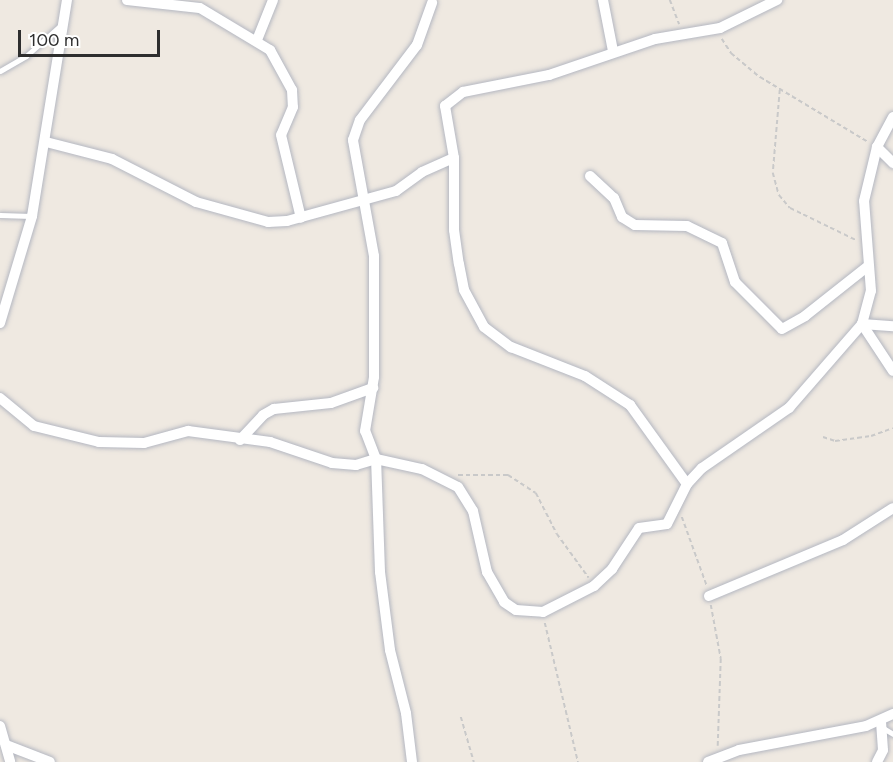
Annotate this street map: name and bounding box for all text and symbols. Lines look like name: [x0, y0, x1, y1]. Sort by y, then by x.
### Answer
scale bar: [21, 18, 164, 56]
text: 100 m: [29, 29, 79, 51]

